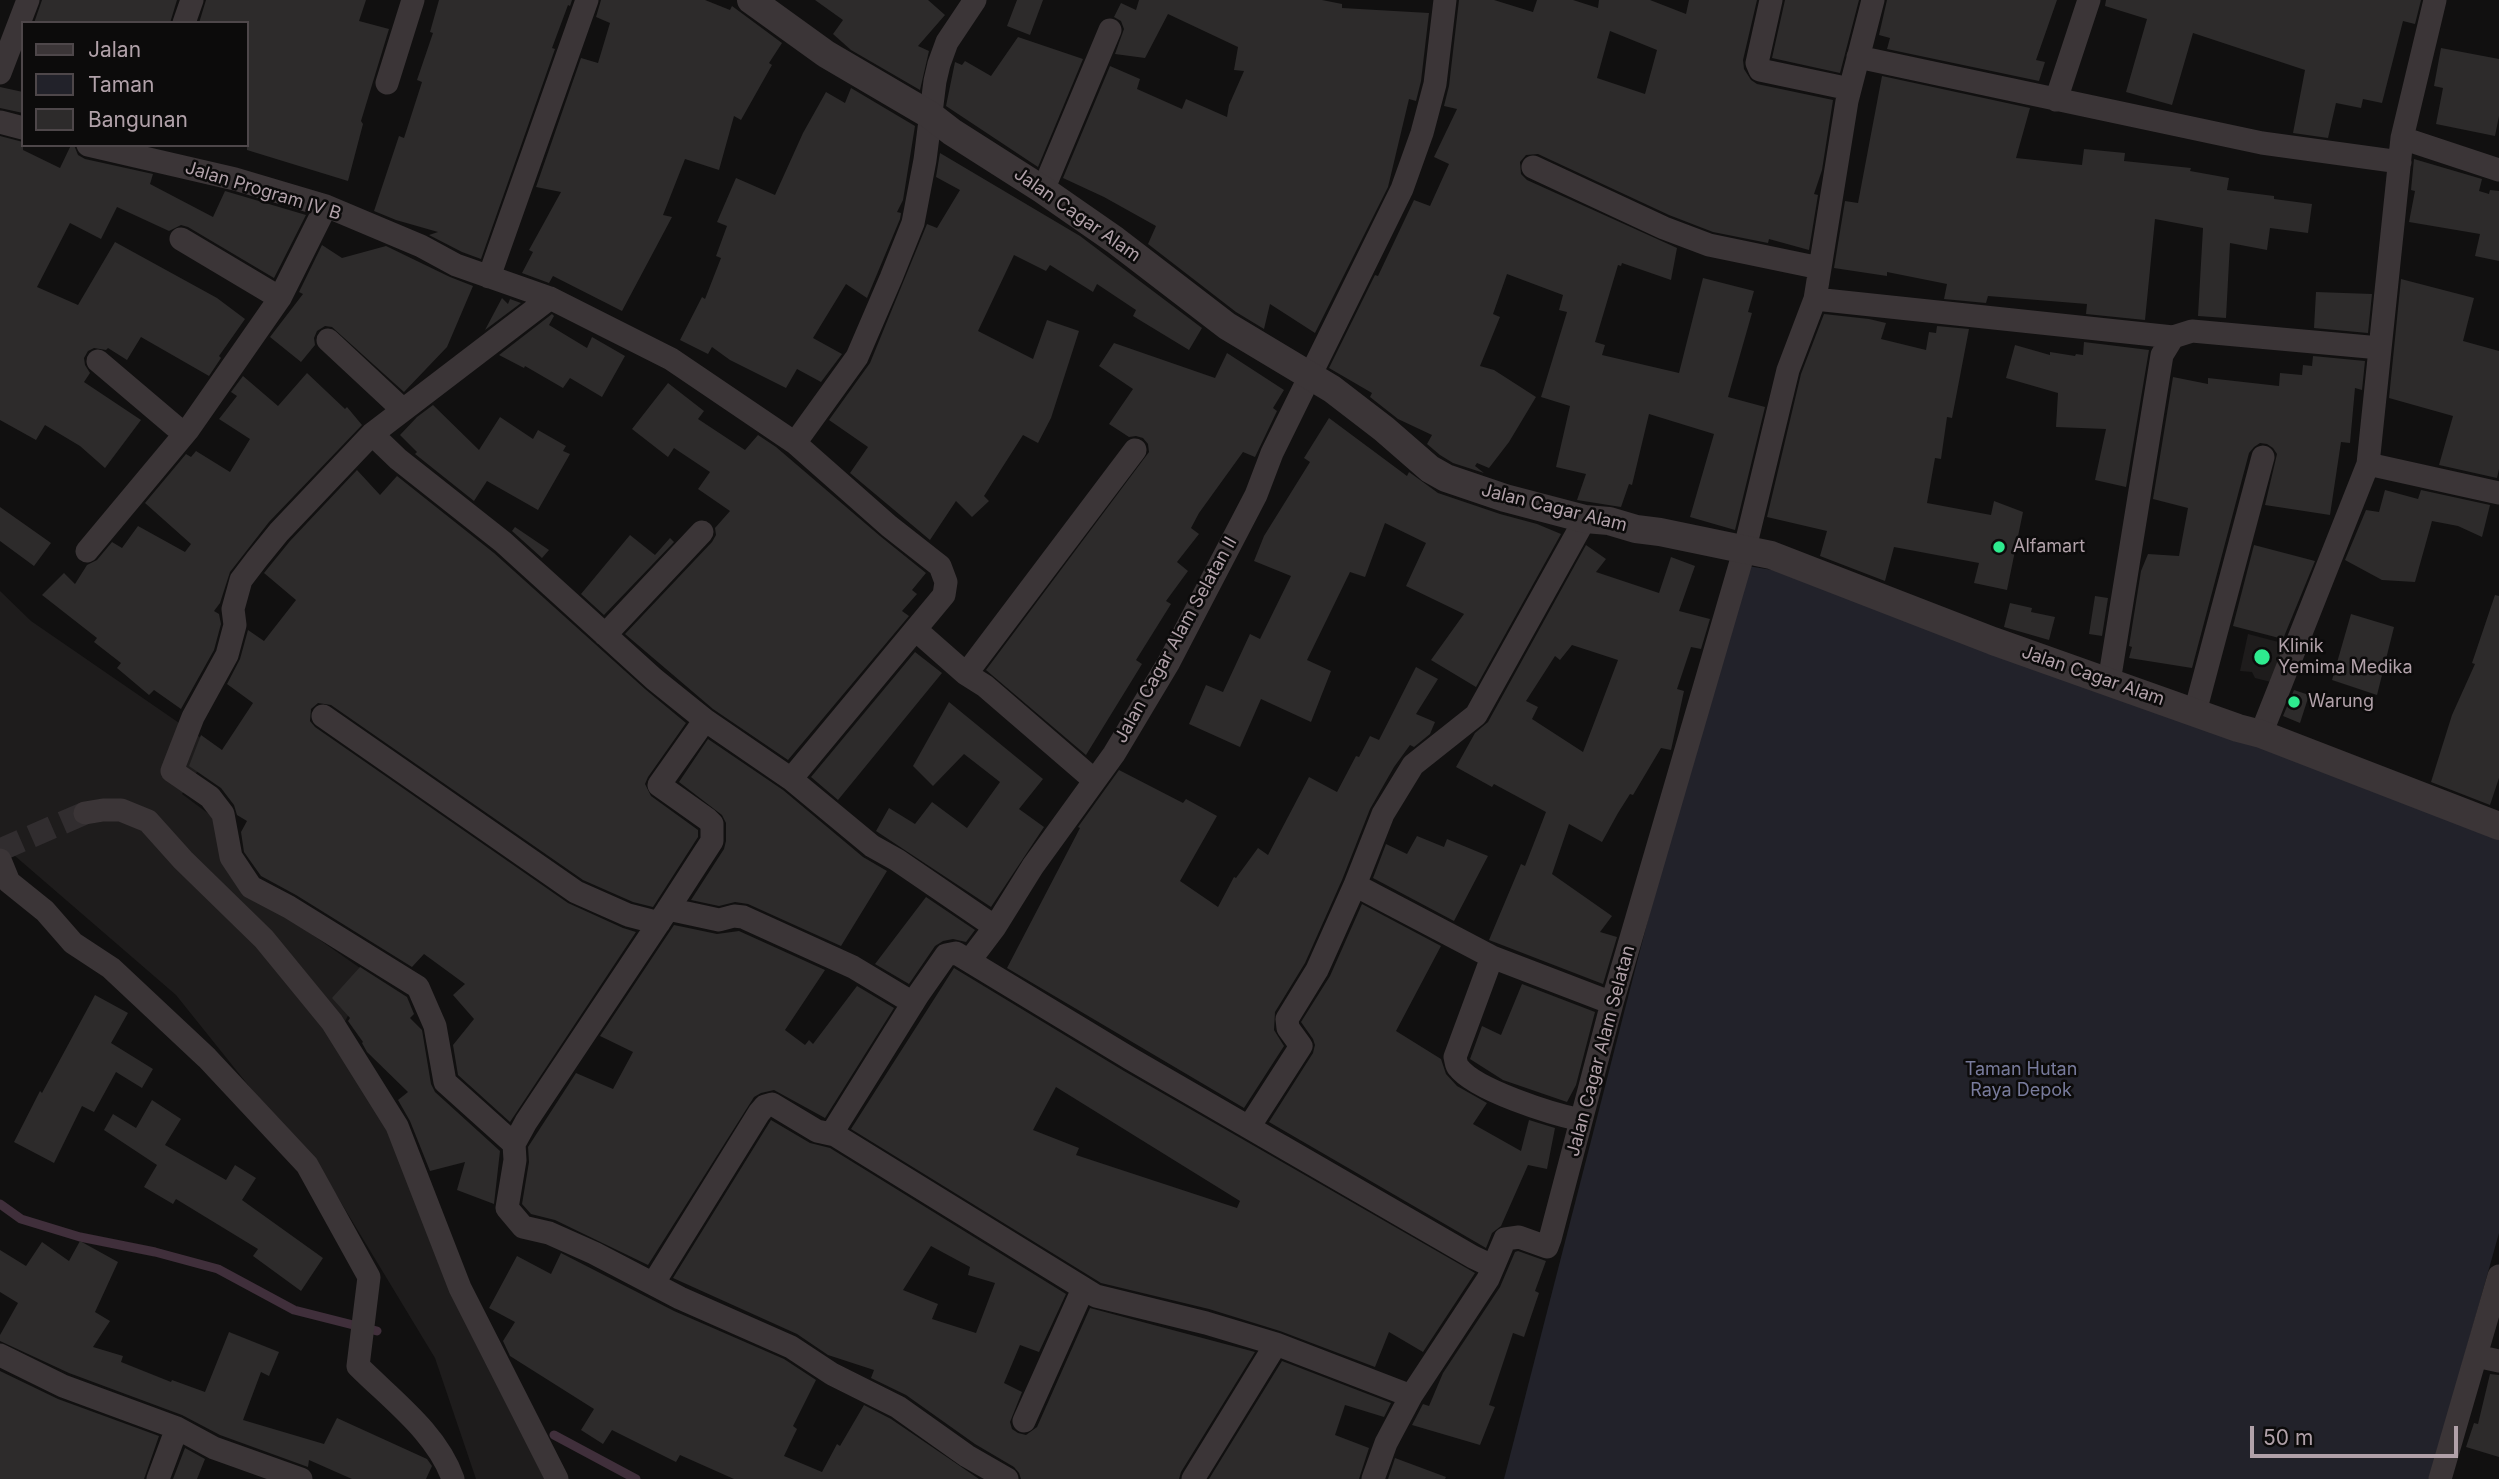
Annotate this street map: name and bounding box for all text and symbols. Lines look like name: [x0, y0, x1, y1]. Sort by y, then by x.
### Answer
legend: [21, 21, 248, 147]
text: Jalan: [88, 37, 141, 62]
text: Taman: [88, 72, 154, 97]
text: Bangunan: [88, 107, 188, 132]
street label: Jalan Program IV B: [182, 157, 344, 225]
street label: Jalan Cagar Alam: [1010, 163, 1144, 267]
street label: Jalan Cagar Alam: [1479, 479, 1629, 537]
street label: Jalan Cagar Alam Selatan II: [1110, 533, 1242, 747]
place label: Alfamart: [2013, 536, 2085, 558]
marker: Alfamart: [1991, 539, 2007, 555]
place label: Klinik Yemima Medika: [2278, 636, 2413, 678]
street label: Jalan Cagar Alam: [2019, 641, 2167, 711]
marker: Klinik Yemima Medika: [2252, 647, 2272, 667]
place label: Warung: [2308, 691, 2374, 713]
marker: Warung: [2286, 694, 2302, 710]
street label: Jalan Cagar Alam Selatan: [1562, 943, 1640, 1159]
park label: Taman Hutan Raya Depok: [1965, 1059, 2077, 1102]
scale bar: [2254, 1412, 2462, 1456]
text: 50 m: [2263, 1425, 2313, 1450]

